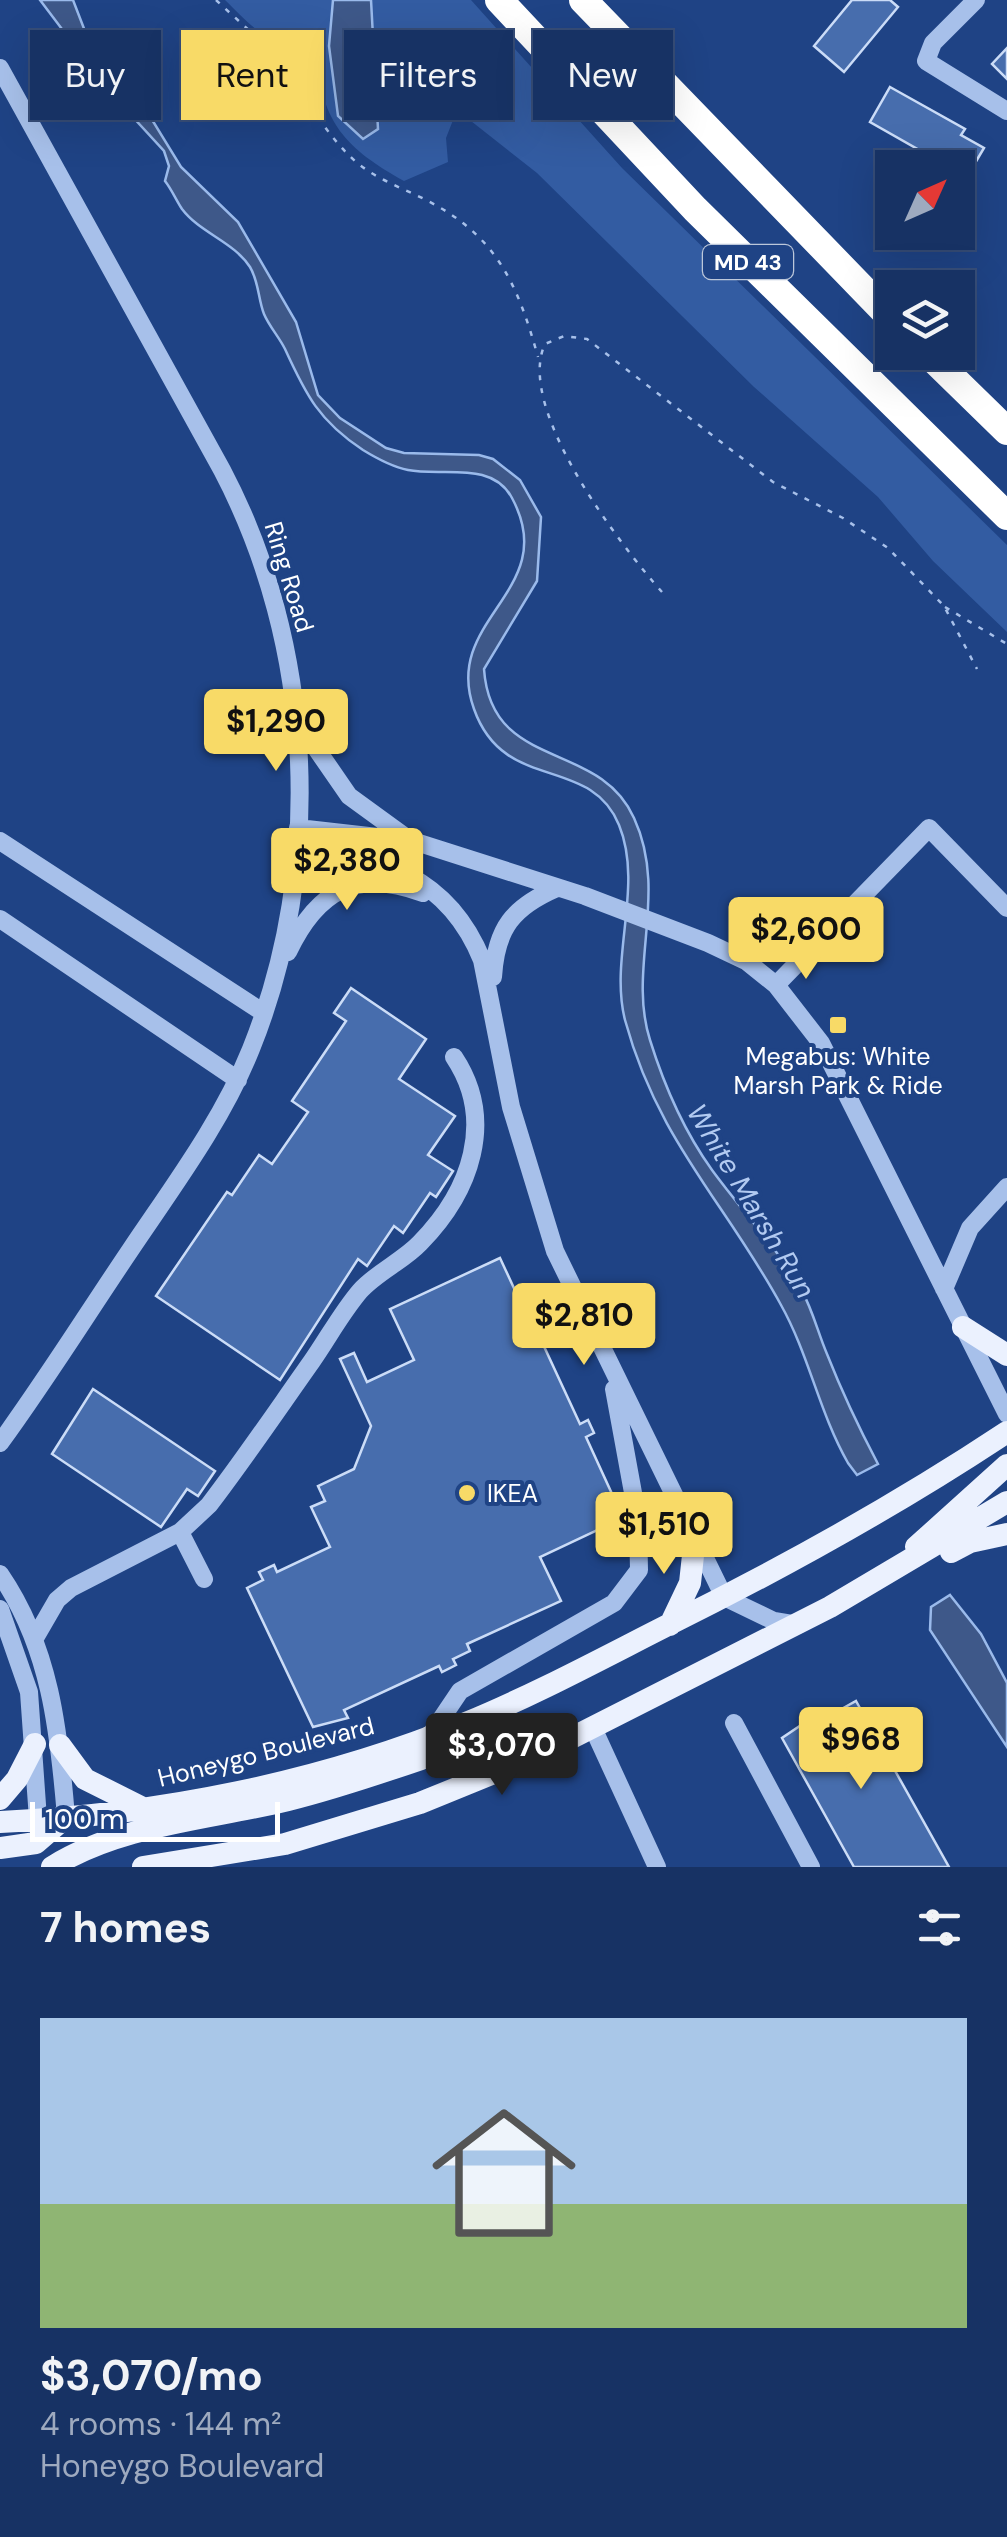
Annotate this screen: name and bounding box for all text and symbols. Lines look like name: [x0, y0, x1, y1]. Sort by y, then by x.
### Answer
chip: Buy: [30, 30, 161, 120]
chip: Rent: [181, 30, 324, 120]
chip: Filters: [344, 30, 513, 120]
chip: New: [533, 30, 673, 120]
north arrow: [875, 150, 975, 250]
map controls: [875, 150, 975, 370]
road number: MD 43: [703, 245, 793, 279]
button: layers: [875, 270, 975, 370]
street label: Ring Road: [257, 518, 321, 636]
pin: $1,290: [195, 689, 357, 774]
text: $1,290: [226, 700, 326, 742]
pin: $2,380: [266, 828, 428, 913]
text: $2,380: [293, 839, 401, 881]
pin: $2,600: [725, 897, 887, 982]
text: $2,600: [750, 908, 862, 950]
marker: Megabus: White Marsh Park & Ride: [827, 1014, 849, 1036]
place label: Megabus: White Marsh Park & Ride: [733, 1040, 943, 1102]
water label: White Marsh Run: [678, 1097, 824, 1305]
pin: $2,810: [503, 1283, 665, 1368]
text: $2,810: [534, 1294, 634, 1336]
place label: IKEA: [487, 1477, 538, 1510]
marker: IKEA: [456, 1482, 478, 1504]
pin: $1,510: [583, 1492, 745, 1577]
text: $1,510: [618, 1503, 710, 1545]
pin: $968: [802, 1707, 920, 1792]
street label: Honeygo Boulevard: [154, 1709, 378, 1795]
pin: $3,070: [421, 1713, 583, 1798]
text: $968: [821, 1718, 901, 1760]
text: $3,070: [448, 1724, 556, 1766]
scale bar: [30, 1797, 280, 1842]
text: 100 m: [45, 1801, 124, 1838]
text: 7 homes: [40, 1900, 211, 1955]
icon: filters: [912, 1900, 967, 1955]
icon: home: [414, 2083, 594, 2263]
text: $3,070/mo: [40, 2348, 263, 2403]
text: 4 rooms · 144 m²: [40, 2403, 281, 2445]
text: Honeygo Boulevard: [40, 2445, 324, 2487]

